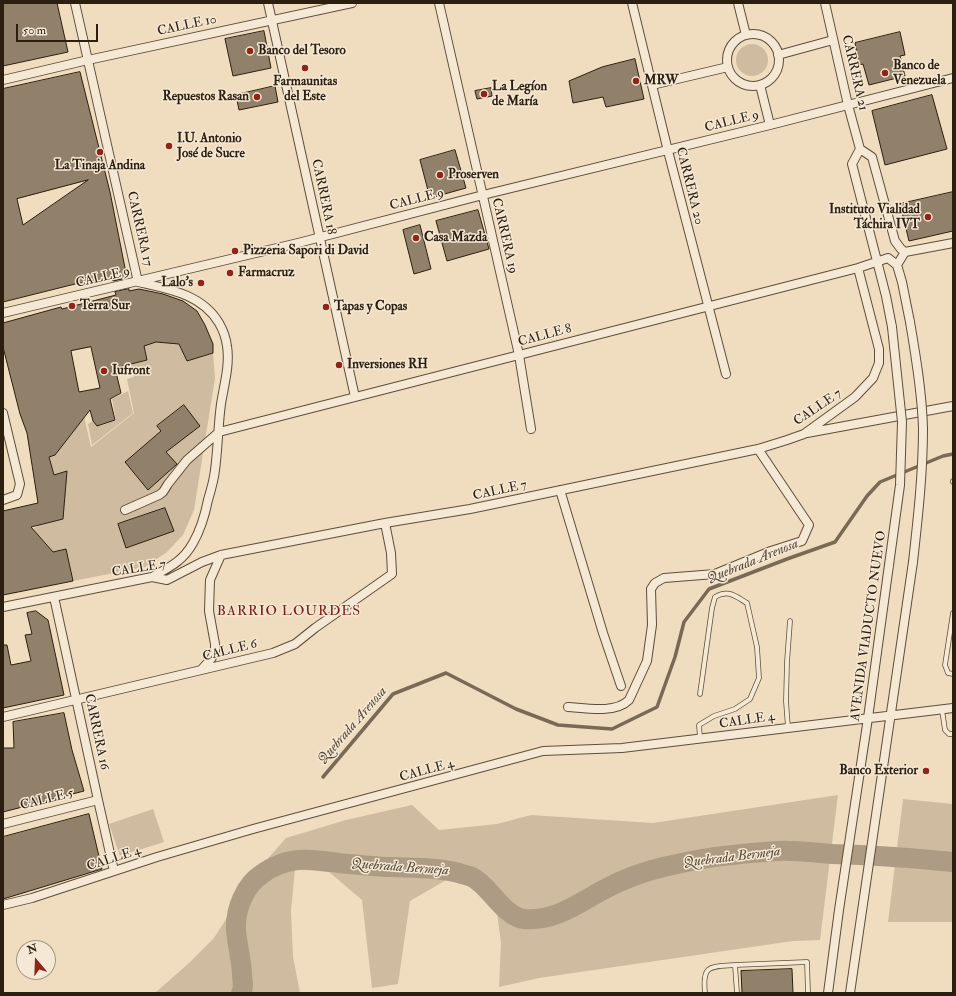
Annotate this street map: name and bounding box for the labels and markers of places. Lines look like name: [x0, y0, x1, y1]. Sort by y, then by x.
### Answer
place label: Banco del Tesoro: [258, 43, 346, 59]
marker: Banco del Tesoro: [245, 46, 255, 56]
place label: Banco de Venezuela: [893, 58, 946, 89]
marker: Farmaunitas del Este: [300, 63, 310, 73]
marker: Banco de Venezuela: [880, 68, 890, 78]
place label: MRW: [644, 73, 678, 89]
place label: Farmaunitas del Este: [273, 74, 337, 105]
marker: MRW: [631, 76, 641, 86]
place label: La Legíon de María: [492, 79, 547, 110]
place label: Repuestos Rasan: [162, 89, 249, 105]
marker: La Legíon de María: [479, 89, 489, 99]
marker: Repuestos Rasan: [252, 92, 262, 102]
place label: I.U. Antonio José de Sucre: [177, 131, 245, 162]
marker: I.U. Antonio José de Sucre: [164, 141, 174, 151]
marker: La Tinaja Andina: [95, 147, 105, 157]
place label: La Tinaja Andina: [55, 158, 145, 174]
place label: Proserven: [448, 167, 499, 183]
marker: Proserven: [435, 170, 445, 180]
place label: Instituto Vialidad Táchira IVT: [829, 202, 920, 233]
marker: Instituto Vialidad Táchira IVT: [923, 212, 933, 222]
place label: Casa Mazda: [424, 230, 487, 246]
marker: Casa Mazda: [411, 233, 421, 243]
place label: Pizzeria Sapori di David: [243, 243, 369, 259]
marker: Pizzeria Sapori di David: [230, 246, 240, 256]
place label: Farmacruz: [238, 265, 295, 281]
marker: Farmacruz: [225, 268, 235, 278]
place label: Lalo's: [161, 275, 193, 291]
marker: Lalo's: [196, 278, 206, 288]
place label: Terra Sur: [80, 298, 130, 314]
place label: Tapas y Copas: [334, 299, 407, 315]
marker: Terra Sur: [67, 301, 77, 311]
marker: Tapas y Copas: [321, 302, 331, 312]
place label: Inversiones RH: [347, 357, 428, 373]
marker: Inversiones RH: [334, 360, 344, 370]
place label: Iufront: [112, 363, 150, 379]
marker: Iufront: [99, 366, 109, 376]
place label: Banco Exterior: [839, 763, 918, 779]
marker: Banco Exterior: [921, 766, 931, 776]

